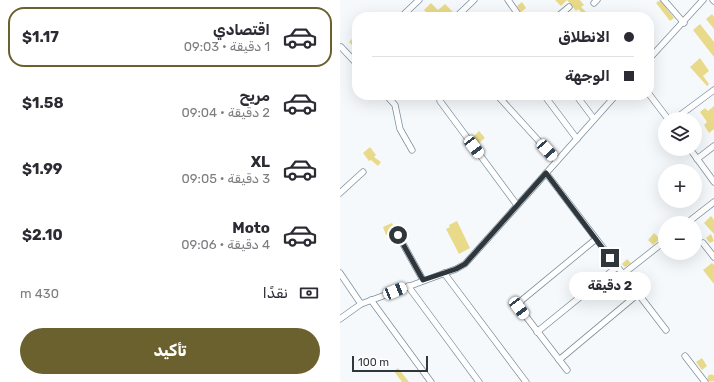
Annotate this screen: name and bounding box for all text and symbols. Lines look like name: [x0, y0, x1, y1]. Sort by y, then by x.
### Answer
icon: car: [282, 19, 318, 55]
text: اقتصادي: [213, 21, 270, 39]
text: $1.17: [22, 28, 59, 46]
text: الانطلاق: [558, 28, 610, 46]
text: 1 دقيقة · 09:03: [184, 39, 270, 54]
text: الوجهة: [565, 67, 610, 85]
icon: car: [282, 85, 318, 121]
text: مريح: [239, 87, 270, 105]
text: $1.58: [22, 94, 64, 112]
text: 2 دقيقة · 09:04: [181, 105, 270, 120]
map controls: [658, 112, 702, 260]
button: layers: [658, 112, 702, 156]
car: [462, 134, 486, 160]
car: [535, 137, 559, 163]
icon: car: [282, 151, 318, 187]
text: XL: [251, 153, 270, 171]
text: $1.99: [22, 160, 62, 178]
button: +: [658, 164, 702, 208]
text: 3 دقيقة · 09:05: [182, 171, 270, 186]
button: −: [658, 216, 702, 260]
icon: car: [282, 217, 318, 253]
text: Moto: [232, 219, 270, 237]
text: $2.10: [22, 226, 63, 244]
route start: [389, 226, 407, 244]
text: 4 دقيقة · 09:06: [181, 237, 270, 252]
route end: [601, 249, 619, 267]
callout: 2 دقيقة: [569, 272, 651, 300]
text: 2 دقيقة: [588, 278, 632, 293]
car: [382, 281, 408, 301]
icon: cash: [298, 282, 320, 304]
text: نقدًا: [263, 284, 288, 302]
text: 430 m: [20, 286, 59, 301]
car: [507, 295, 531, 321]
button: تأكيد: [20, 328, 320, 374]
scale bar: [352, 354, 428, 373]
text: 100 m: [358, 356, 389, 369]

